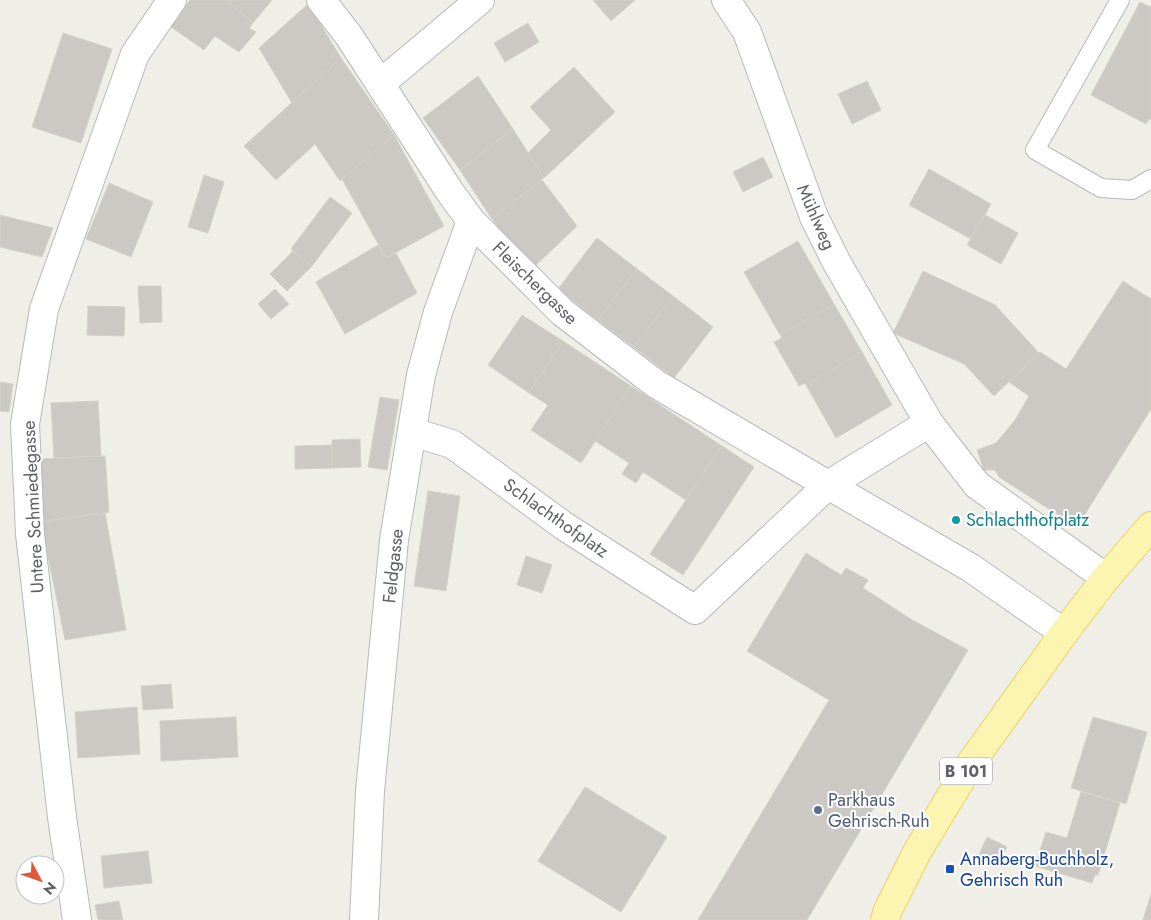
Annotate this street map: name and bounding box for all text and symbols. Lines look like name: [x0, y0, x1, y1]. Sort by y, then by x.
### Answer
street label: Mühlweg: [790, 180, 842, 254]
street label: Fleischergasse: [486, 235, 584, 331]
street label: Untere Schmiedegasse: [15, 420, 51, 594]
street label: Schlachthofplatz: [498, 472, 614, 564]
place label: Schlachthofplatz: [966, 507, 1090, 533]
marker: Schlachthofplatz: [950, 514, 962, 526]
street label: Feldgasse: [376, 527, 410, 605]
road number: B 101: [940, 758, 992, 784]
place label: Parkhaus Gehrisch-Ruh: [828, 787, 930, 834]
marker: Parkhaus Gehrisch-Ruh: [812, 804, 824, 816]
place label: Annaberg-Buchholz, Gehrisch Ruh: [960, 846, 1114, 893]
north arrow: [15, 855, 65, 905]
marker: Annaberg-Buchholz, Gehrisch Ruh: [944, 863, 956, 875]
text: N: [39, 878, 61, 899]

